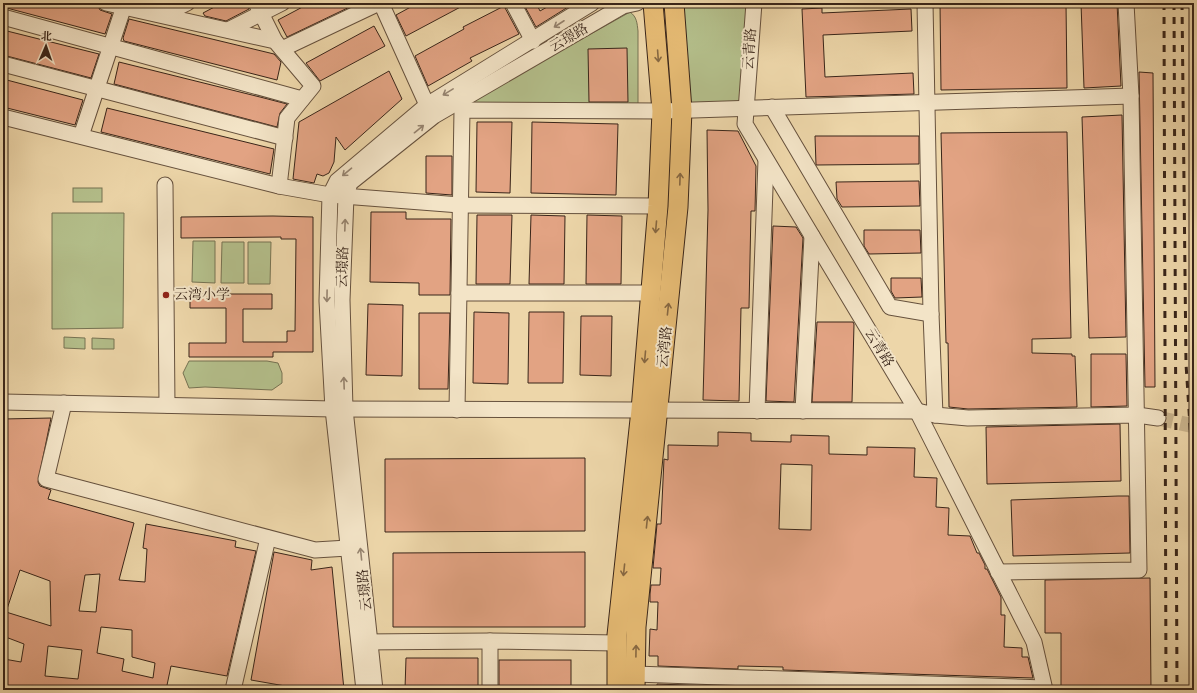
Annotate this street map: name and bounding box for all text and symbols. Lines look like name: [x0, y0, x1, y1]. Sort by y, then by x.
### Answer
street label: 云璟路: [546, 20, 592, 56]
one-way arrow: [554, 20, 565, 28]
north arrow: [26, 26, 66, 66]
street label: 云青路: [740, 27, 760, 71]
text: 北: [41, 30, 52, 44]
one-way arrow: [655, 49, 662, 62]
one-way arrow: [442, 89, 454, 97]
one-way arrow: [413, 124, 424, 133]
one-way arrow: [341, 168, 352, 177]
one-way arrow: [676, 173, 683, 186]
one-way arrow: [341, 219, 348, 232]
one-way arrow: [653, 220, 660, 233]
street label: 云璟路: [333, 246, 353, 288]
place label: 云湾小学: [174, 286, 230, 304]
one-way arrow: [324, 289, 331, 302]
marker: 云湾小学: [161, 290, 171, 300]
one-way arrow: [665, 303, 672, 316]
street label: 云湾路: [654, 325, 676, 369]
street label: 云青路: [860, 325, 898, 371]
one-way arrow: [642, 350, 649, 363]
one-way arrow: [341, 377, 348, 390]
one-way arrow: [643, 516, 651, 529]
one-way arrow: [357, 548, 364, 561]
one-way arrow: [621, 563, 628, 576]
street label: 云璟路: [354, 568, 376, 612]
one-way arrow: [632, 645, 640, 658]

